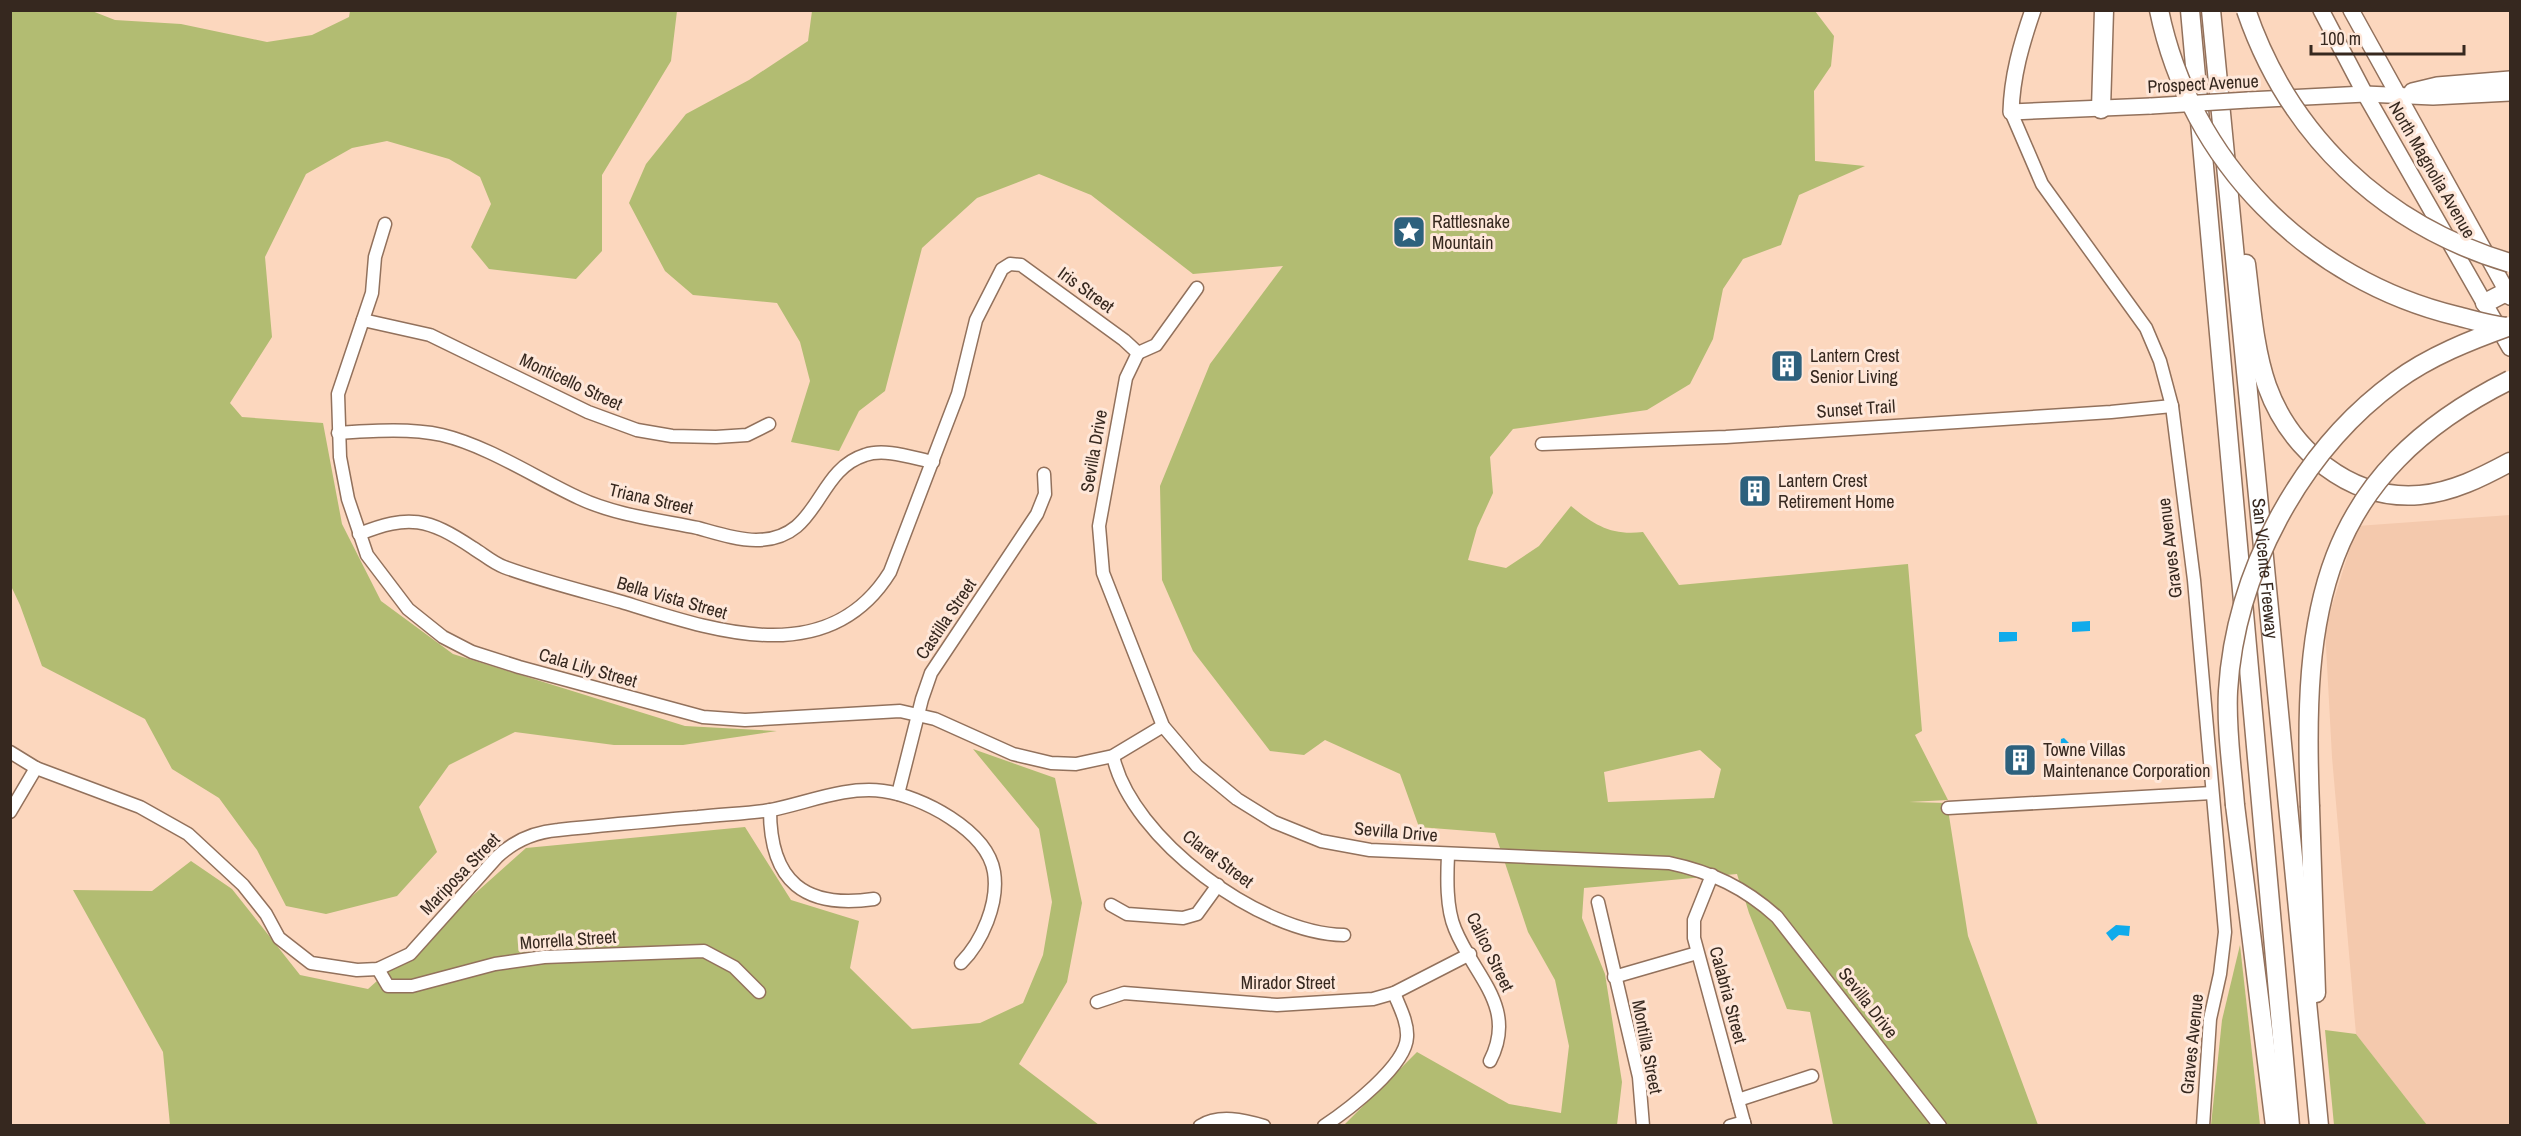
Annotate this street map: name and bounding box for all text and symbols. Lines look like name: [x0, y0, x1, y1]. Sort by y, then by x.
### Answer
scale bar: [2311, 18, 2464, 56]
text: 100 m: [2320, 26, 2361, 51]
street label: Prospect Avenue: [2147, 68, 2259, 99]
street label: North Magnolia Avenue: [2383, 97, 2482, 243]
place label: Rattlesnake Mountain: [1432, 209, 1510, 255]
place icon: Rattlesnake Mountain: [1391, 214, 1427, 250]
street label: Iris Street: [1053, 261, 1120, 319]
place label: Lantern Crest Senior Living: [1810, 343, 1899, 389]
street label: Monticello Street: [516, 347, 627, 416]
building icon: Lantern Crest Senior Living: [1769, 348, 1805, 384]
street label: Sunset Trail: [1816, 393, 1896, 424]
street label: Sevilla Drive: [1074, 408, 1113, 494]
place label: Lantern Crest Retirement Home: [1778, 468, 1894, 514]
building icon: Lantern Crest Retirement Home: [1737, 473, 1773, 509]
street label: Triana Street: [607, 477, 696, 520]
street label: Graves Avenue: [2151, 497, 2188, 600]
street label: San Vicente Freeway: [2246, 497, 2285, 640]
street label: Bella Vista Street: [614, 570, 730, 625]
street label: Castilla Street: [909, 573, 982, 664]
street label: Cala Lily Street: [536, 642, 640, 693]
place label: Towne Villas Maintenance Corporation: [2043, 737, 2210, 783]
building icon: Towne Villas Maintenance Corporation: [2002, 742, 2038, 778]
street label: Sevilla Drive: [1353, 815, 1439, 848]
street label: Claret Street: [1178, 824, 1259, 894]
street label: Mariposa Street: [414, 827, 505, 920]
street label: Calico Street: [1461, 908, 1520, 996]
street label: Morrella Street: [519, 924, 617, 955]
street label: Calabria Street: [1704, 944, 1753, 1046]
street label: Sevilla Drive: [1833, 962, 1904, 1043]
street label: Mirador Street: [1241, 970, 1335, 995]
street label: Graves Avenue: [2174, 993, 2209, 1095]
street label: Montilla Street: [1626, 998, 1669, 1096]

